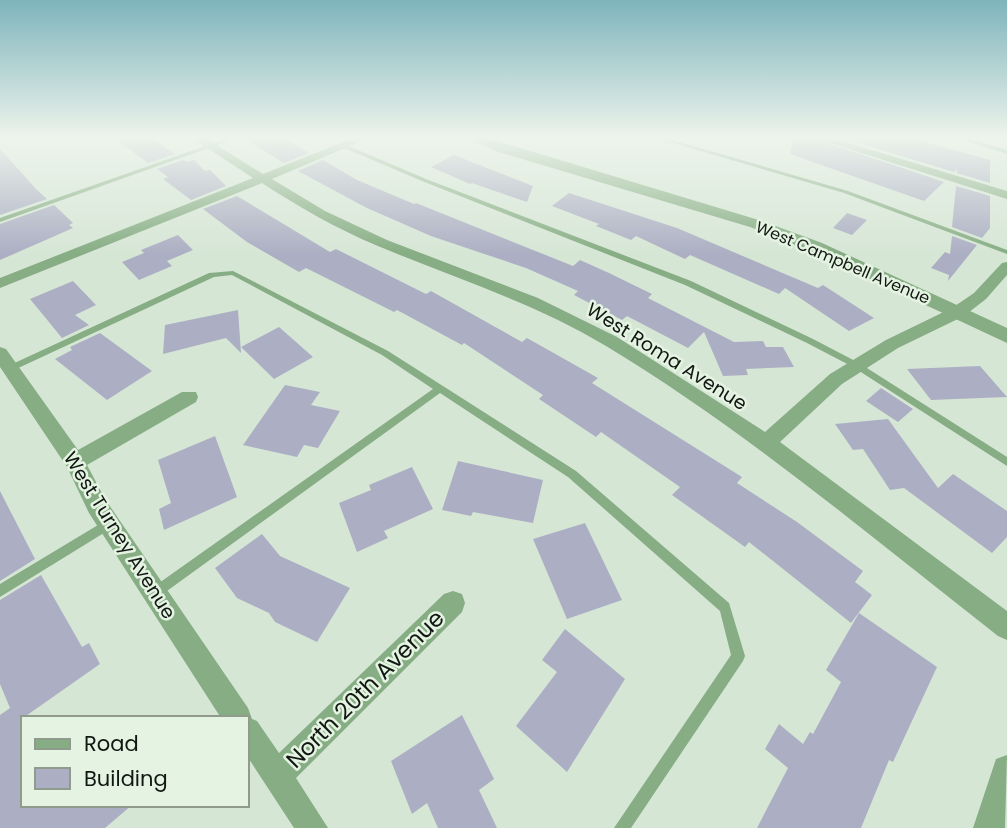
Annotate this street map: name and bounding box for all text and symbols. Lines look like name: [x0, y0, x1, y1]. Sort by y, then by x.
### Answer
street label: West Campbell Avenue: [752, 215, 934, 310]
street label: West Roma Avenue: [581, 296, 752, 417]
street label: West Turney Avenue: [57, 446, 182, 624]
street label: North 20th Avenue: [279, 603, 451, 775]
legend: [21, 716, 248, 807]
text: Road: [84, 729, 139, 758]
text: Building: [84, 764, 168, 793]

